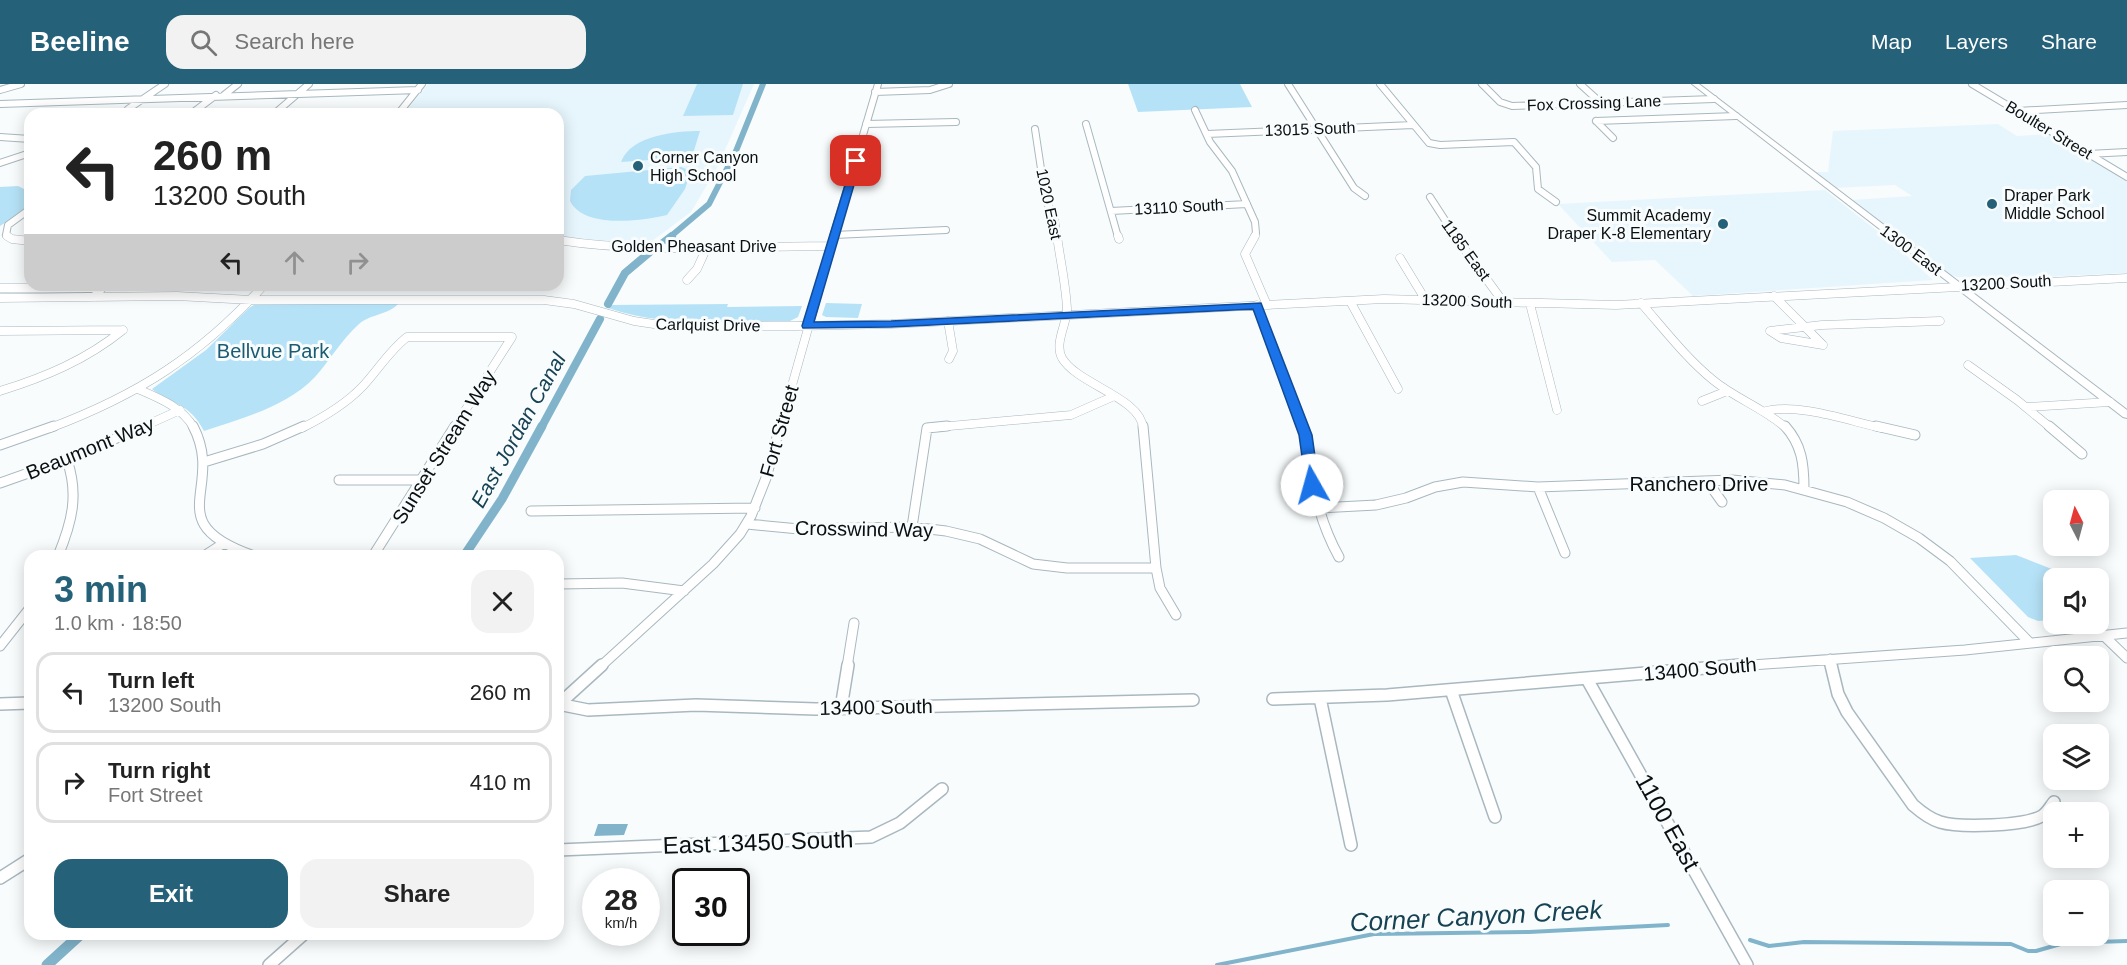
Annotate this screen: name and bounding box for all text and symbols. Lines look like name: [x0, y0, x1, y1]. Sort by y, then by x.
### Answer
search box: [166, 15, 586, 69]
text: Beeline: [30, 26, 130, 57]
icon: search: [187, 26, 220, 59]
text: Search here: [235, 29, 354, 54]
text: Map: [1871, 30, 1912, 53]
text: Layers: [1945, 30, 2008, 53]
text: Share: [2041, 30, 2097, 53]
street label: Fox Crossing Lane: [1527, 92, 1661, 114]
street label: Boulter Street: [2003, 98, 2096, 163]
street label: 13015 South: [1264, 119, 1356, 139]
icon: left: [54, 132, 132, 210]
text: 260 m: [153, 132, 272, 179]
pin: [830, 135, 881, 186]
icon: arrive: [839, 144, 872, 177]
place label: Corner Canyon High School: [650, 149, 759, 184]
marker: Corner Canyon High School: [631, 159, 645, 173]
street label: 1020 East: [1033, 167, 1065, 242]
text: 13200 South: [153, 181, 306, 211]
place label: Draper Park Middle School: [2004, 187, 2105, 222]
street label: 13110 South: [1134, 196, 1224, 218]
marker: Draper Park Middle School: [1985, 197, 1999, 211]
place label: Summit Academy Draper K-8 Elementary: [1547, 207, 1711, 242]
street label: 1185 East: [1438, 216, 1494, 284]
marker: Summit Academy Draper K-8 Elementary: [1716, 217, 1730, 231]
street label: 1300 East: [1877, 222, 1945, 279]
street label: Golden Pheasant Drive: [611, 238, 777, 255]
icon: left: [215, 246, 248, 279]
icon: ahead: [278, 246, 311, 279]
icon: right: [341, 246, 374, 279]
street label: 13200 South: [1960, 272, 2052, 294]
street label: 13200 South: [1421, 291, 1513, 311]
street label: Carlquist Drive: [655, 316, 761, 334]
park label: Bellvue Park: [217, 340, 330, 362]
water label: East Jordan Canal: [466, 348, 571, 511]
street label: Sunset Stream Way: [388, 366, 500, 528]
street label: Fort Street: [755, 382, 803, 479]
street label: Beaumont Way: [23, 412, 157, 484]
position arrow: [1280, 453, 1344, 517]
street label: Ranchero Drive: [1630, 473, 1768, 495]
north arrow: [2043, 490, 2109, 556]
map controls: [2043, 490, 2109, 946]
street label: Crosswind Way: [795, 517, 933, 541]
button: sound: [2043, 568, 2109, 634]
text: 3 min: [54, 569, 148, 610]
button: close: [471, 570, 534, 633]
text: 1.0 km · 18:50: [54, 612, 182, 634]
button: search: [2043, 646, 2109, 712]
street label: 13400 South: [1643, 653, 1757, 685]
text: Turn left: [108, 668, 194, 693]
icon: left: [57, 676, 90, 709]
text: 260 m: [470, 680, 531, 705]
text: 13200 South: [108, 694, 221, 716]
street label: 13400 South: [819, 695, 933, 719]
button: layers: [2043, 724, 2109, 790]
text: Turn right: [108, 758, 210, 783]
icon: right: [57, 766, 90, 799]
street label: 1100 East: [1630, 769, 1706, 875]
text: 410 m: [470, 770, 531, 795]
text: Fort Street: [108, 784, 202, 806]
button: +: [2043, 802, 2109, 868]
street label: East 13450 South: [662, 825, 854, 859]
button: Exit: [54, 859, 288, 928]
button: Share: [300, 859, 534, 928]
speed limit sign: 30: [672, 868, 750, 946]
button: −: [2043, 880, 2109, 946]
text: 28: [604, 883, 638, 916]
water label: Corner Canyon Creek: [1349, 894, 1605, 938]
text: km/h: [605, 914, 637, 931]

